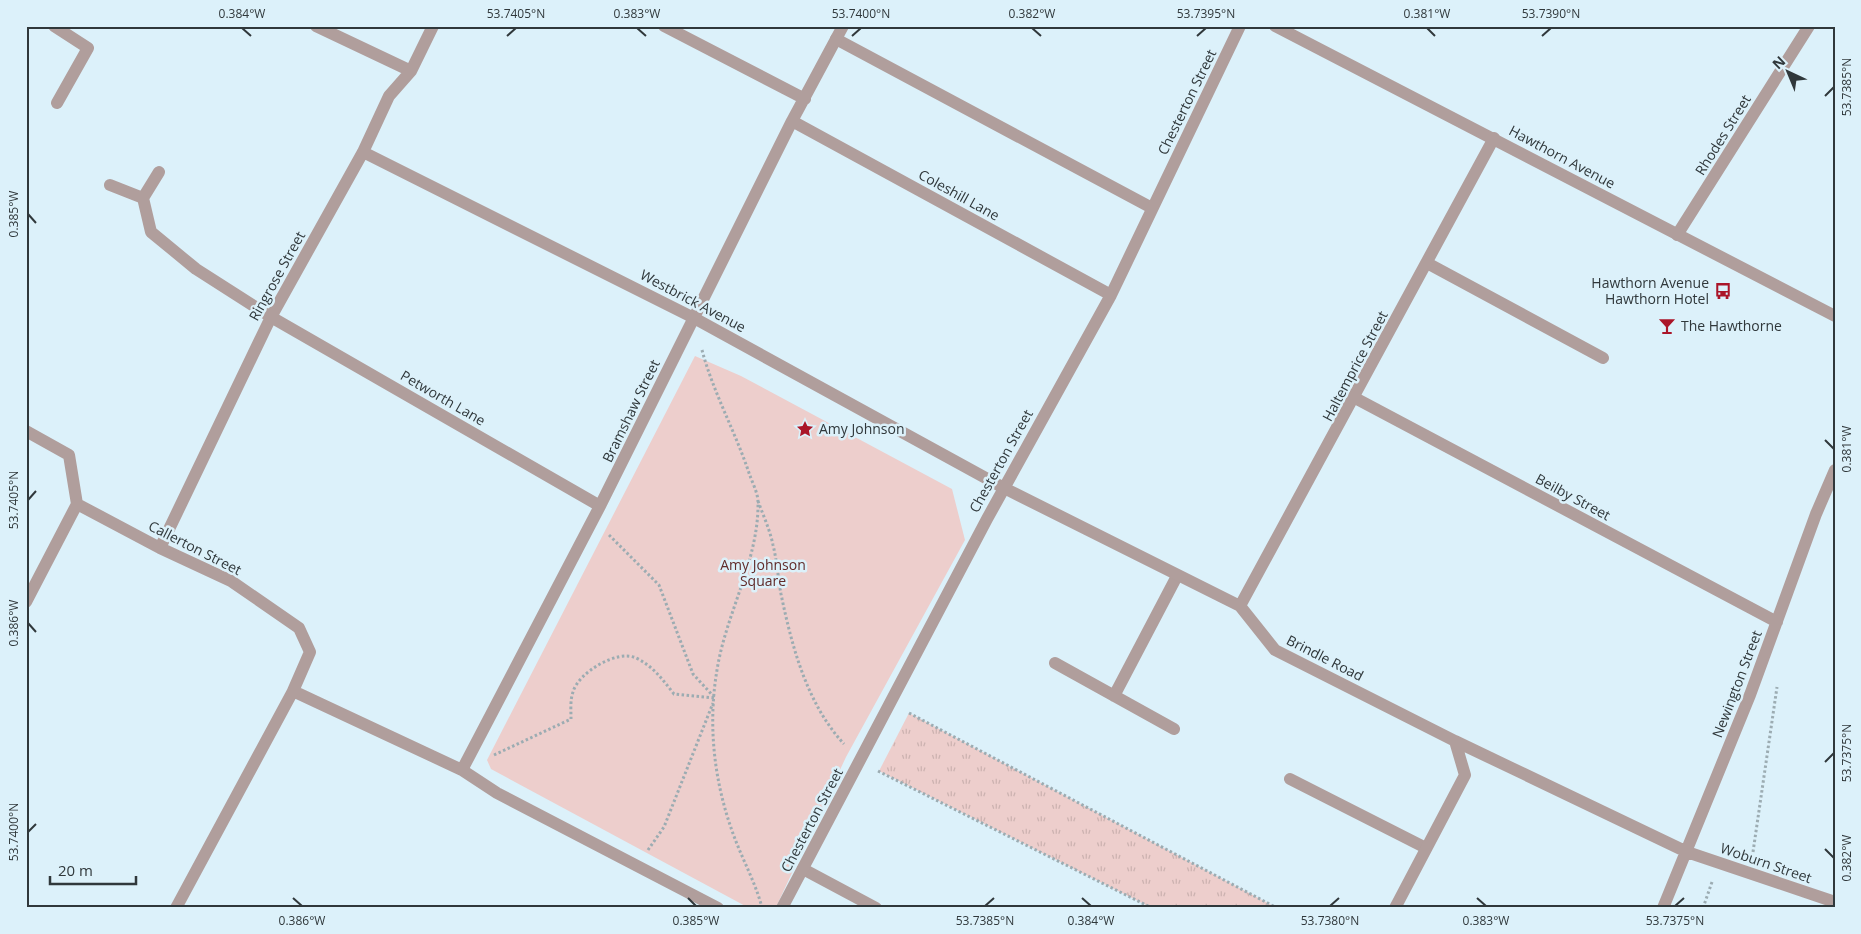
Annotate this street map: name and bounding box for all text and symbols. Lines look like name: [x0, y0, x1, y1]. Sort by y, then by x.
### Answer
text: 0.384°W: [219, 5, 265, 22]
text: 53.7405°N: [487, 5, 545, 22]
text: 0.383°W: [614, 5, 660, 22]
text: 53.7400°N: [832, 5, 890, 22]
text: 0.382°W: [1009, 5, 1055, 22]
text: 53.7395°N: [1177, 5, 1235, 22]
text: 0.381°W: [1404, 5, 1450, 22]
text: 53.7390°N: [1522, 5, 1580, 22]
street label: Chesterton Street: [1153, 46, 1220, 158]
north arrow: [1764, 48, 1814, 98]
text: N: [1768, 51, 1789, 73]
text: 53.7385°N: [1838, 58, 1855, 116]
street label: Rhodes Street: [1690, 91, 1755, 179]
street label: Hawthorn Avenue: [1506, 121, 1619, 193]
street label: Coleshill Lane: [915, 165, 1003, 225]
text: 0.385°W: [5, 191, 22, 237]
street label: Ringrose Street: [244, 228, 309, 324]
street label: Westbrick Avenue: [637, 265, 749, 336]
place label: Hawthorn Avenue Hawthorn Hotel: [1591, 273, 1709, 308]
bus stop icon: Hawthorn Avenue Hawthorn Hotel: [1713, 281, 1733, 301]
street label: Haltemprice Street: [1317, 307, 1392, 424]
bar icon: The Hawthorne: [1657, 316, 1677, 336]
place label: The Hawthorne: [1681, 316, 1782, 335]
street label: Bramshaw Street: [597, 356, 664, 465]
street label: Petworth Lane: [397, 366, 489, 430]
street label: Chesterton Street: [964, 406, 1037, 516]
place icon: Amy Johnson: [795, 419, 815, 439]
place label: Amy Johnson: [819, 419, 905, 438]
text: 0.381°W: [1838, 426, 1855, 472]
street label: Beilby Street: [1532, 469, 1614, 524]
text: 53.7405°N: [5, 471, 22, 529]
street label: Callerton Street: [145, 516, 245, 579]
park label: Amy Johnson Square: [720, 555, 806, 590]
text: 0.386°W: [5, 600, 22, 646]
street label: Newington Street: [1707, 627, 1766, 740]
street label: Brindle Road: [1284, 630, 1367, 685]
text: 53.7375°N: [1838, 724, 1855, 782]
street label: Chesterton Street: [776, 764, 847, 875]
text: 53.7400°N: [5, 803, 22, 861]
text: 0.382°W: [1838, 835, 1855, 881]
street label: Woburn Street: [1718, 838, 1814, 887]
scale bar: [50, 854, 136, 886]
text: 20 m: [58, 860, 93, 880]
text: 0.386°W: [279, 912, 325, 929]
text: 0.385°W: [673, 912, 719, 929]
text: 53.7385°N: [956, 912, 1014, 929]
text: 0.384°W: [1068, 912, 1114, 929]
text: 53.7380°N: [1301, 912, 1359, 929]
text: 0.383°W: [1463, 912, 1509, 929]
text: 53.7375°N: [1646, 912, 1704, 929]

